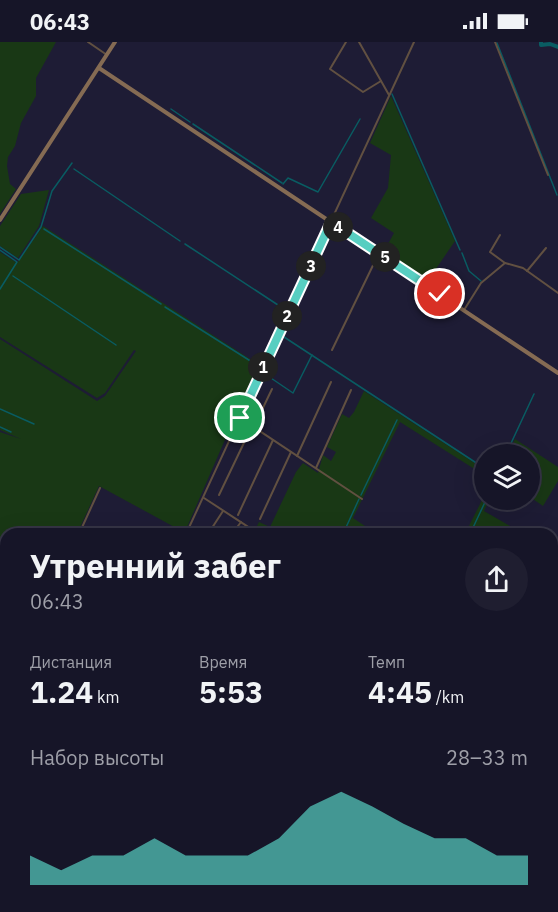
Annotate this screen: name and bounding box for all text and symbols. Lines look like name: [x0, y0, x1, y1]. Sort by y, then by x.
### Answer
text: 06:43: [30, 7, 90, 36]
pin: 4: [323, 212, 353, 242]
text: 4: [333, 217, 343, 237]
pin: 5: [370, 242, 400, 272]
text: 5: [380, 247, 390, 267]
pin: 3: [296, 251, 326, 281]
text: 3: [306, 256, 316, 276]
pin: [414, 268, 465, 319]
icon: check: [423, 277, 456, 310]
pin: 2: [272, 301, 302, 331]
text: 2: [282, 306, 292, 326]
pin: 1: [248, 352, 278, 382]
text: 1: [258, 357, 268, 377]
pin: [214, 392, 265, 443]
icon: arrive: [223, 401, 256, 434]
map controls: [474, 444, 540, 510]
button: layers: [474, 444, 540, 510]
text: Утренний забег: [30, 544, 281, 587]
button: share: [465, 548, 528, 611]
text: 06:43: [30, 588, 84, 615]
text: Дистанция: [30, 652, 112, 672]
text: Время: [199, 652, 247, 672]
text: Темп: [368, 652, 405, 672]
text: 1.24: [30, 672, 93, 711]
text: 5:53: [199, 672, 263, 711]
text: 4:45: [368, 672, 432, 711]
text: km: [93, 687, 120, 707]
text: /km: [432, 687, 464, 707]
text: Набор высоты: [30, 744, 164, 771]
text: 28–33 m: [446, 744, 528, 771]

